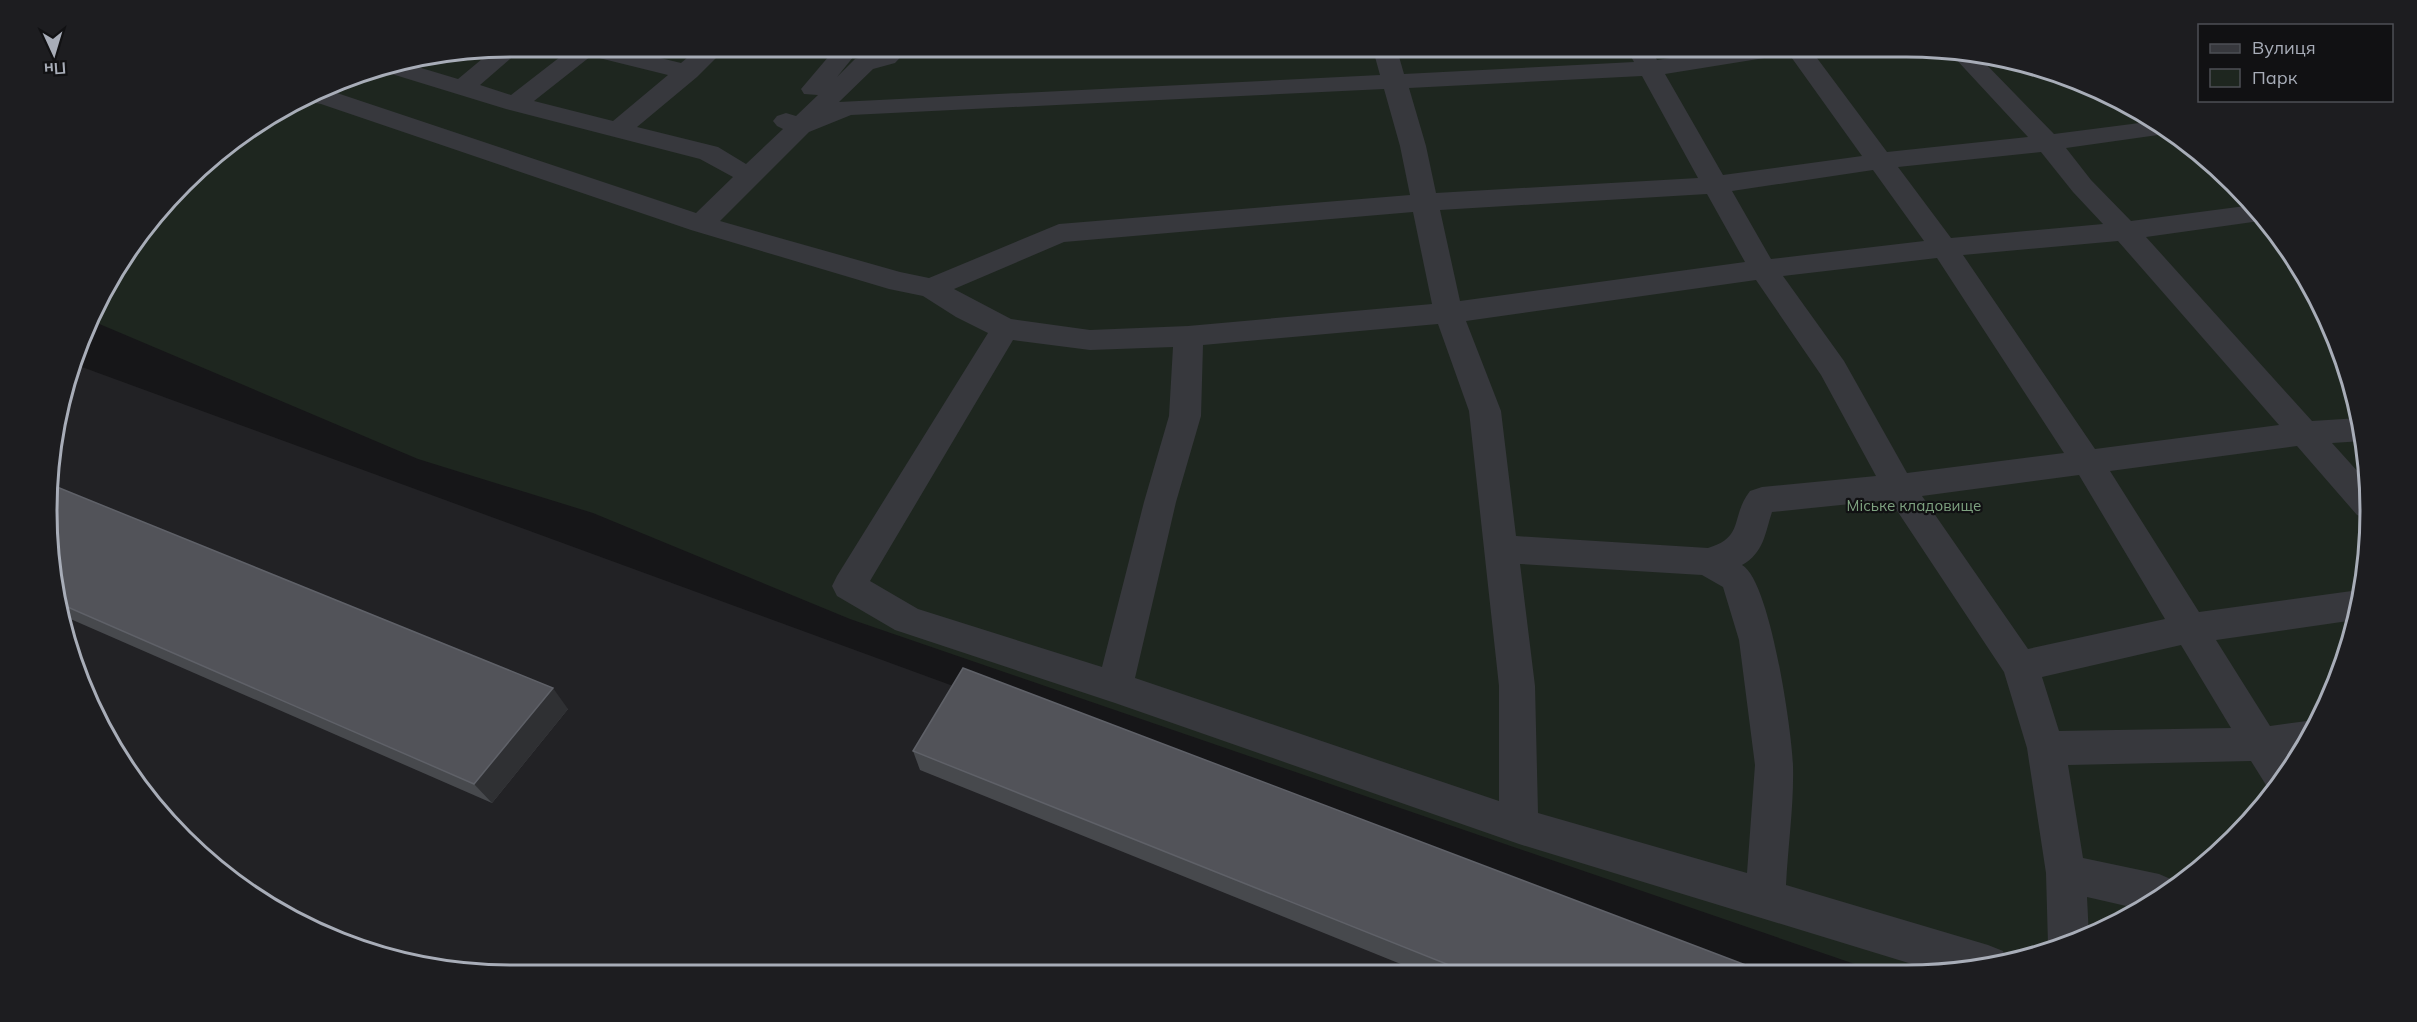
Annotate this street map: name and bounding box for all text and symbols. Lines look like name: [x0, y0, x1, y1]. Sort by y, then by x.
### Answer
north arrow: [24, 24, 84, 84]
legend: [2198, 24, 2393, 102]
text: Вулиця: [2252, 36, 2316, 59]
text: Пн: [43, 58, 67, 80]
text: Парк: [2252, 66, 2298, 89]
park label: Міське кладовище: [1847, 496, 1981, 515]

